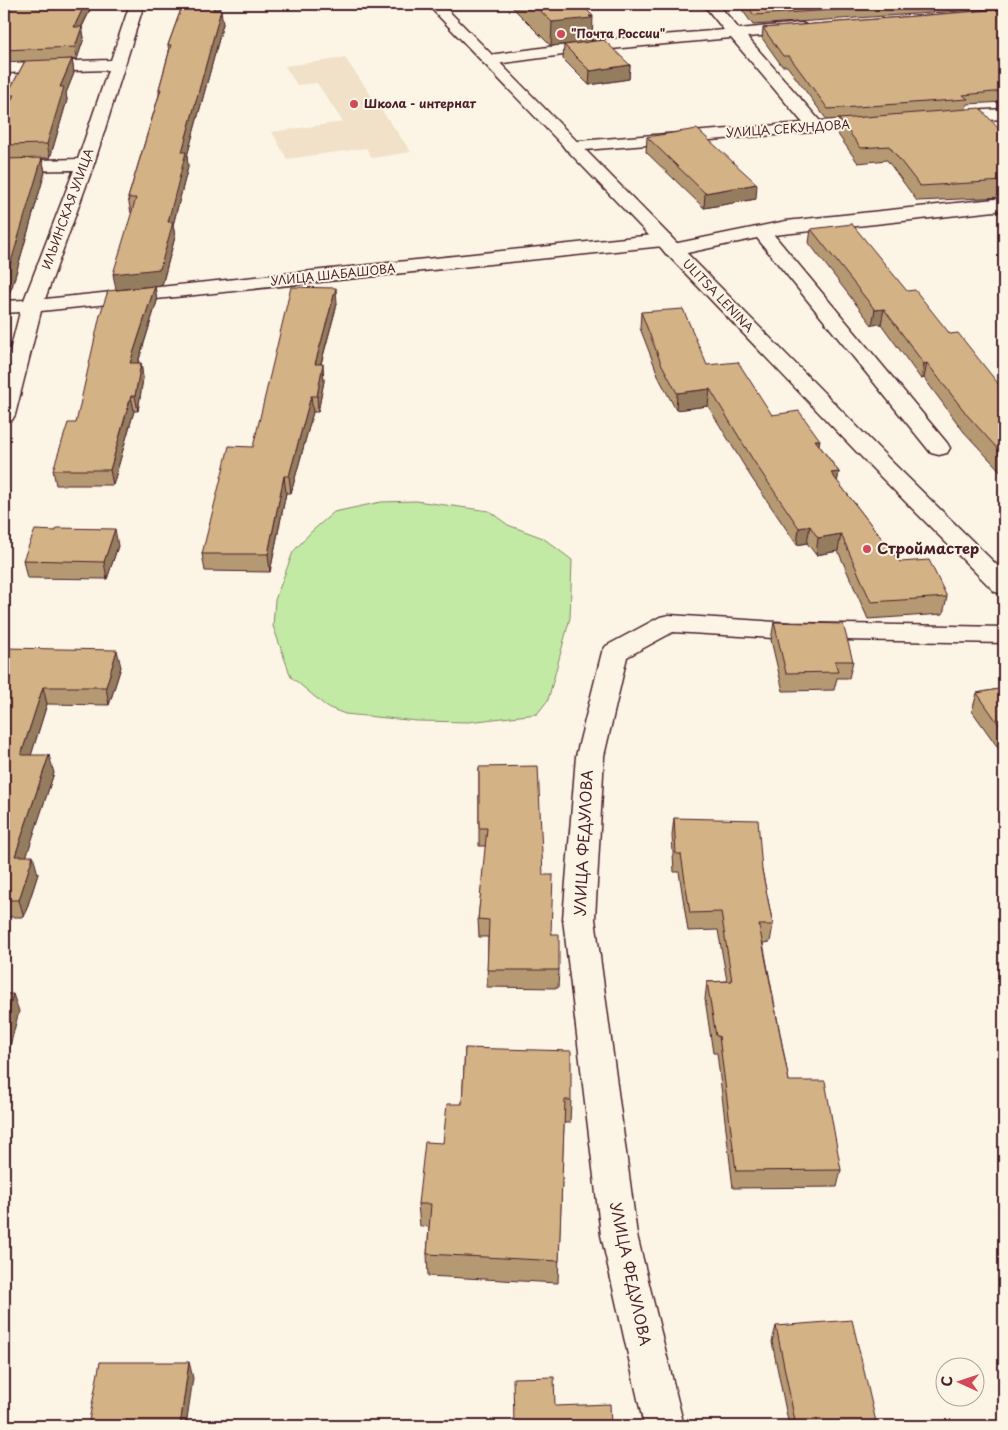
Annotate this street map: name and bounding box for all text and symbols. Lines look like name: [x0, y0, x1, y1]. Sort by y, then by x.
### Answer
place label: "Почта России": [571, 24, 665, 42]
marker: "Почта России": [555, 28, 567, 40]
place label: Школа - интернат: [364, 94, 477, 112]
marker: Школа - интернат: [348, 98, 360, 110]
street label: УЛИЦА СЕКУНДОВА: [725, 115, 851, 141]
street label: ИЛЬИНСКАЯ УЛИЦА: [37, 146, 97, 272]
street label: ULITSA LENINA: [679, 255, 759, 336]
street label: УЛИЦА ШАБАШОВА: [270, 258, 397, 290]
place label: Строймастер: [877, 536, 979, 559]
marker: Строймастер: [861, 543, 873, 555]
street label: УЛИЦА ФЕДУЛОВА: [567, 769, 598, 917]
street label: УЛИЦА ФЕДУЛОВА: [605, 1200, 658, 1348]
north arrow: [936, 1358, 986, 1408]
text: С: [936, 1375, 957, 1387]

